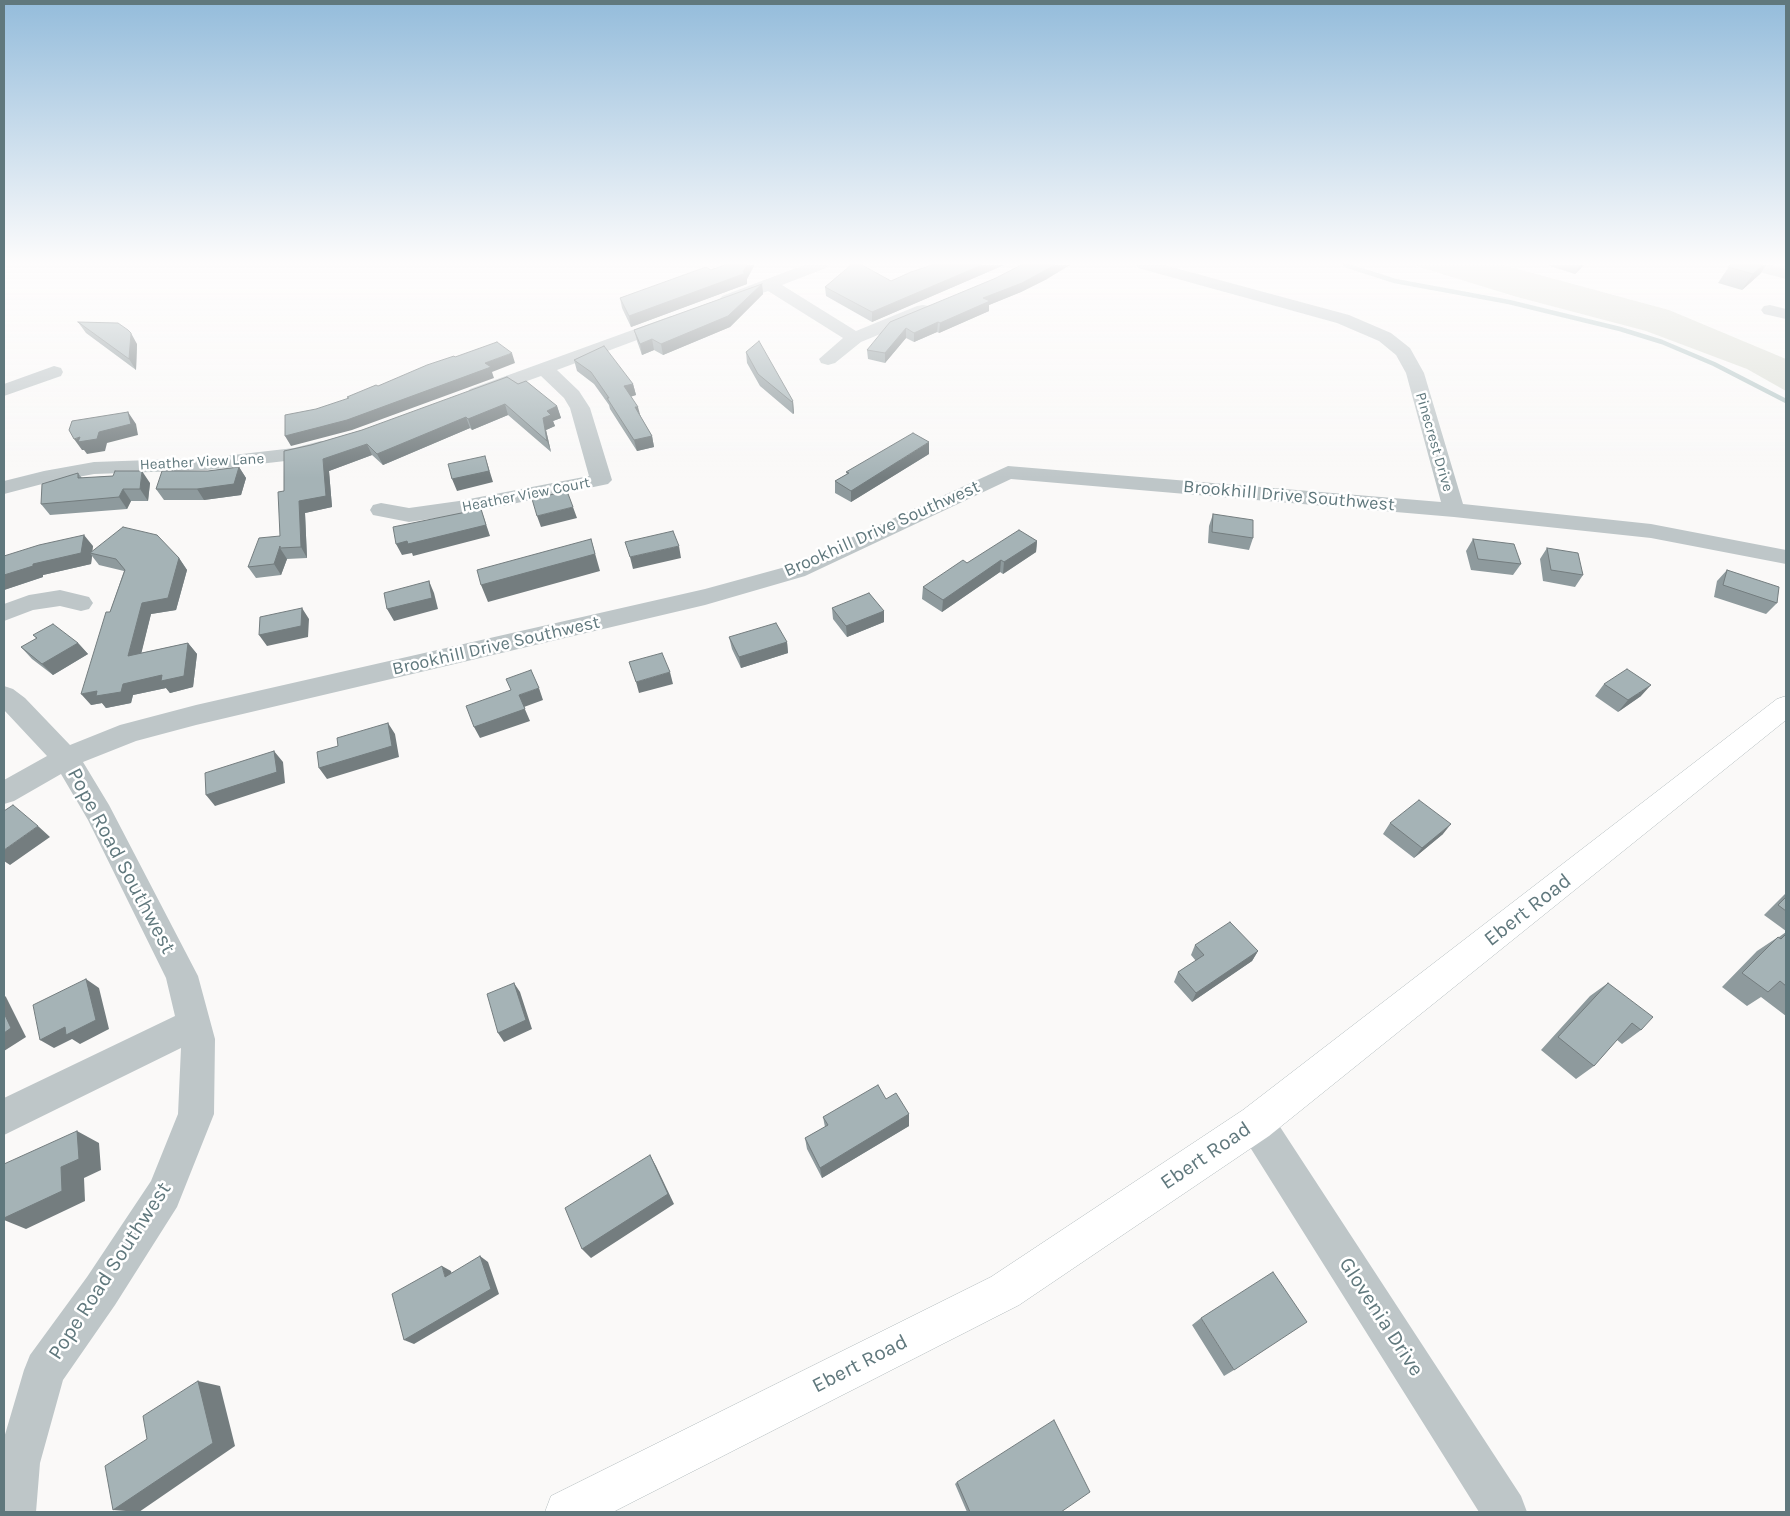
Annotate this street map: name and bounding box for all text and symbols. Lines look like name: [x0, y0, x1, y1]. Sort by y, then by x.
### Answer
street label: Pinecrest Drive: [1411, 390, 1457, 494]
street label: Heather View Lane: [139, 450, 265, 474]
street label: Heather View Court: [461, 474, 591, 516]
street label: Brookhill Drive Southwest: [781, 476, 983, 582]
street label: Brookhill Drive Southwest: [1182, 476, 1396, 516]
street label: Brookhill Drive Southwest: [390, 612, 602, 680]
street label: Pope Road Southwest: [61, 764, 181, 958]
street label: Ebert Road: [1479, 868, 1577, 952]
street label: Ebert Road: [1156, 1117, 1256, 1195]
street label: Pope Road Southwest: [43, 1177, 177, 1365]
street label: Glovenia Drive: [1333, 1253, 1429, 1381]
street label: Ebert Road: [808, 1329, 912, 1399]

